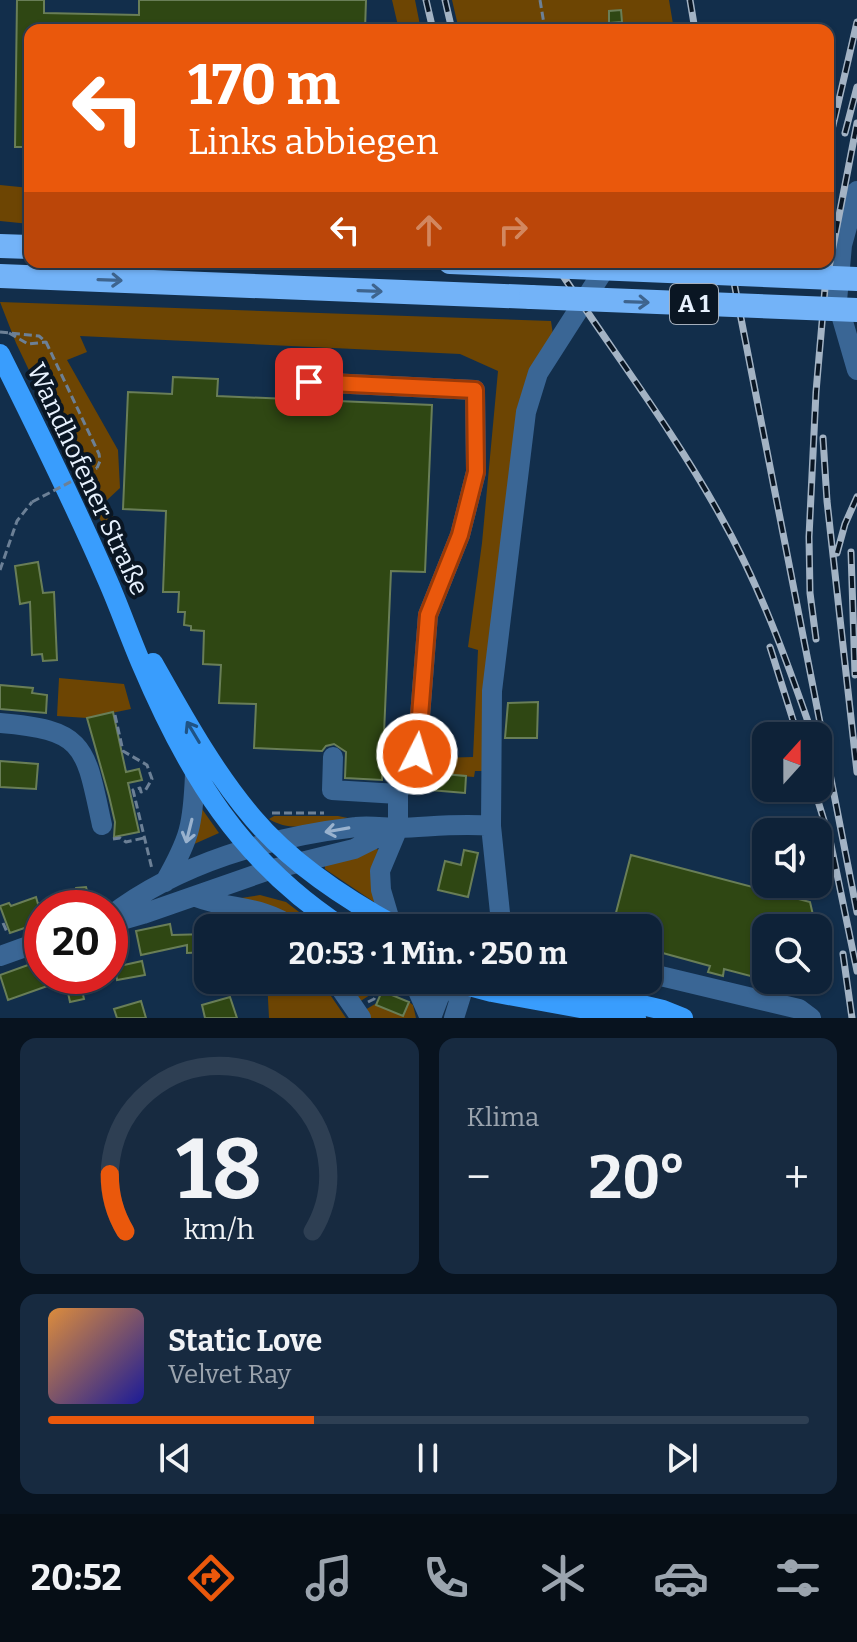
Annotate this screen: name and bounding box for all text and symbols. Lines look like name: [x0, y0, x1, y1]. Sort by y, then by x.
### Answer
text: 170 m: [188, 52, 340, 119]
icon: left: [56, 56, 160, 160]
text: Links abbiegen: [188, 120, 439, 164]
icon: left: [323, 208, 367, 252]
icon: ahead: [407, 208, 451, 252]
icon: right: [491, 208, 535, 252]
one-way arrow: [96, 273, 123, 288]
one-way arrow: [356, 283, 383, 298]
road number: A 1: [670, 284, 718, 324]
one-way arrow: [623, 294, 650, 309]
pin: [275, 348, 343, 416]
street label: Wandhofener Straße: [20, 358, 155, 600]
icon: arrive: [287, 360, 331, 404]
position arrow: [375, 712, 459, 796]
one-way arrow: [185, 721, 201, 744]
north arrow: [752, 722, 832, 802]
map controls: [752, 722, 832, 994]
one-way arrow: [181, 817, 196, 843]
button: sound: [752, 818, 832, 898]
one-way arrow: [325, 823, 350, 838]
speed limit sign: 20: [24, 890, 128, 994]
button: search: [752, 914, 832, 994]
text: 20:53 · 1 Min. · 250 m: [289, 936, 567, 972]
text: Klima: [467, 1102, 539, 1133]
text: 18: [176, 1120, 262, 1220]
text: 20°: [588, 1142, 686, 1214]
text: −: [467, 1151, 491, 1204]
text: +: [784, 1151, 809, 1204]
text: km/h: [184, 1212, 255, 1247]
text: Static Love: [168, 1323, 322, 1359]
text: Velvet Ray: [168, 1359, 291, 1390]
icon: previous: [153, 1436, 197, 1480]
icon: pause: [406, 1436, 450, 1480]
icon: next: [660, 1436, 704, 1480]
icon: directions: [183, 1550, 239, 1606]
icon: music: [301, 1550, 357, 1606]
icon: phone: [418, 1550, 474, 1606]
icon: climate: [535, 1550, 591, 1606]
icon: car: [653, 1550, 709, 1606]
icon: filters: [770, 1550, 826, 1606]
text: 20:52: [31, 1556, 122, 1600]

